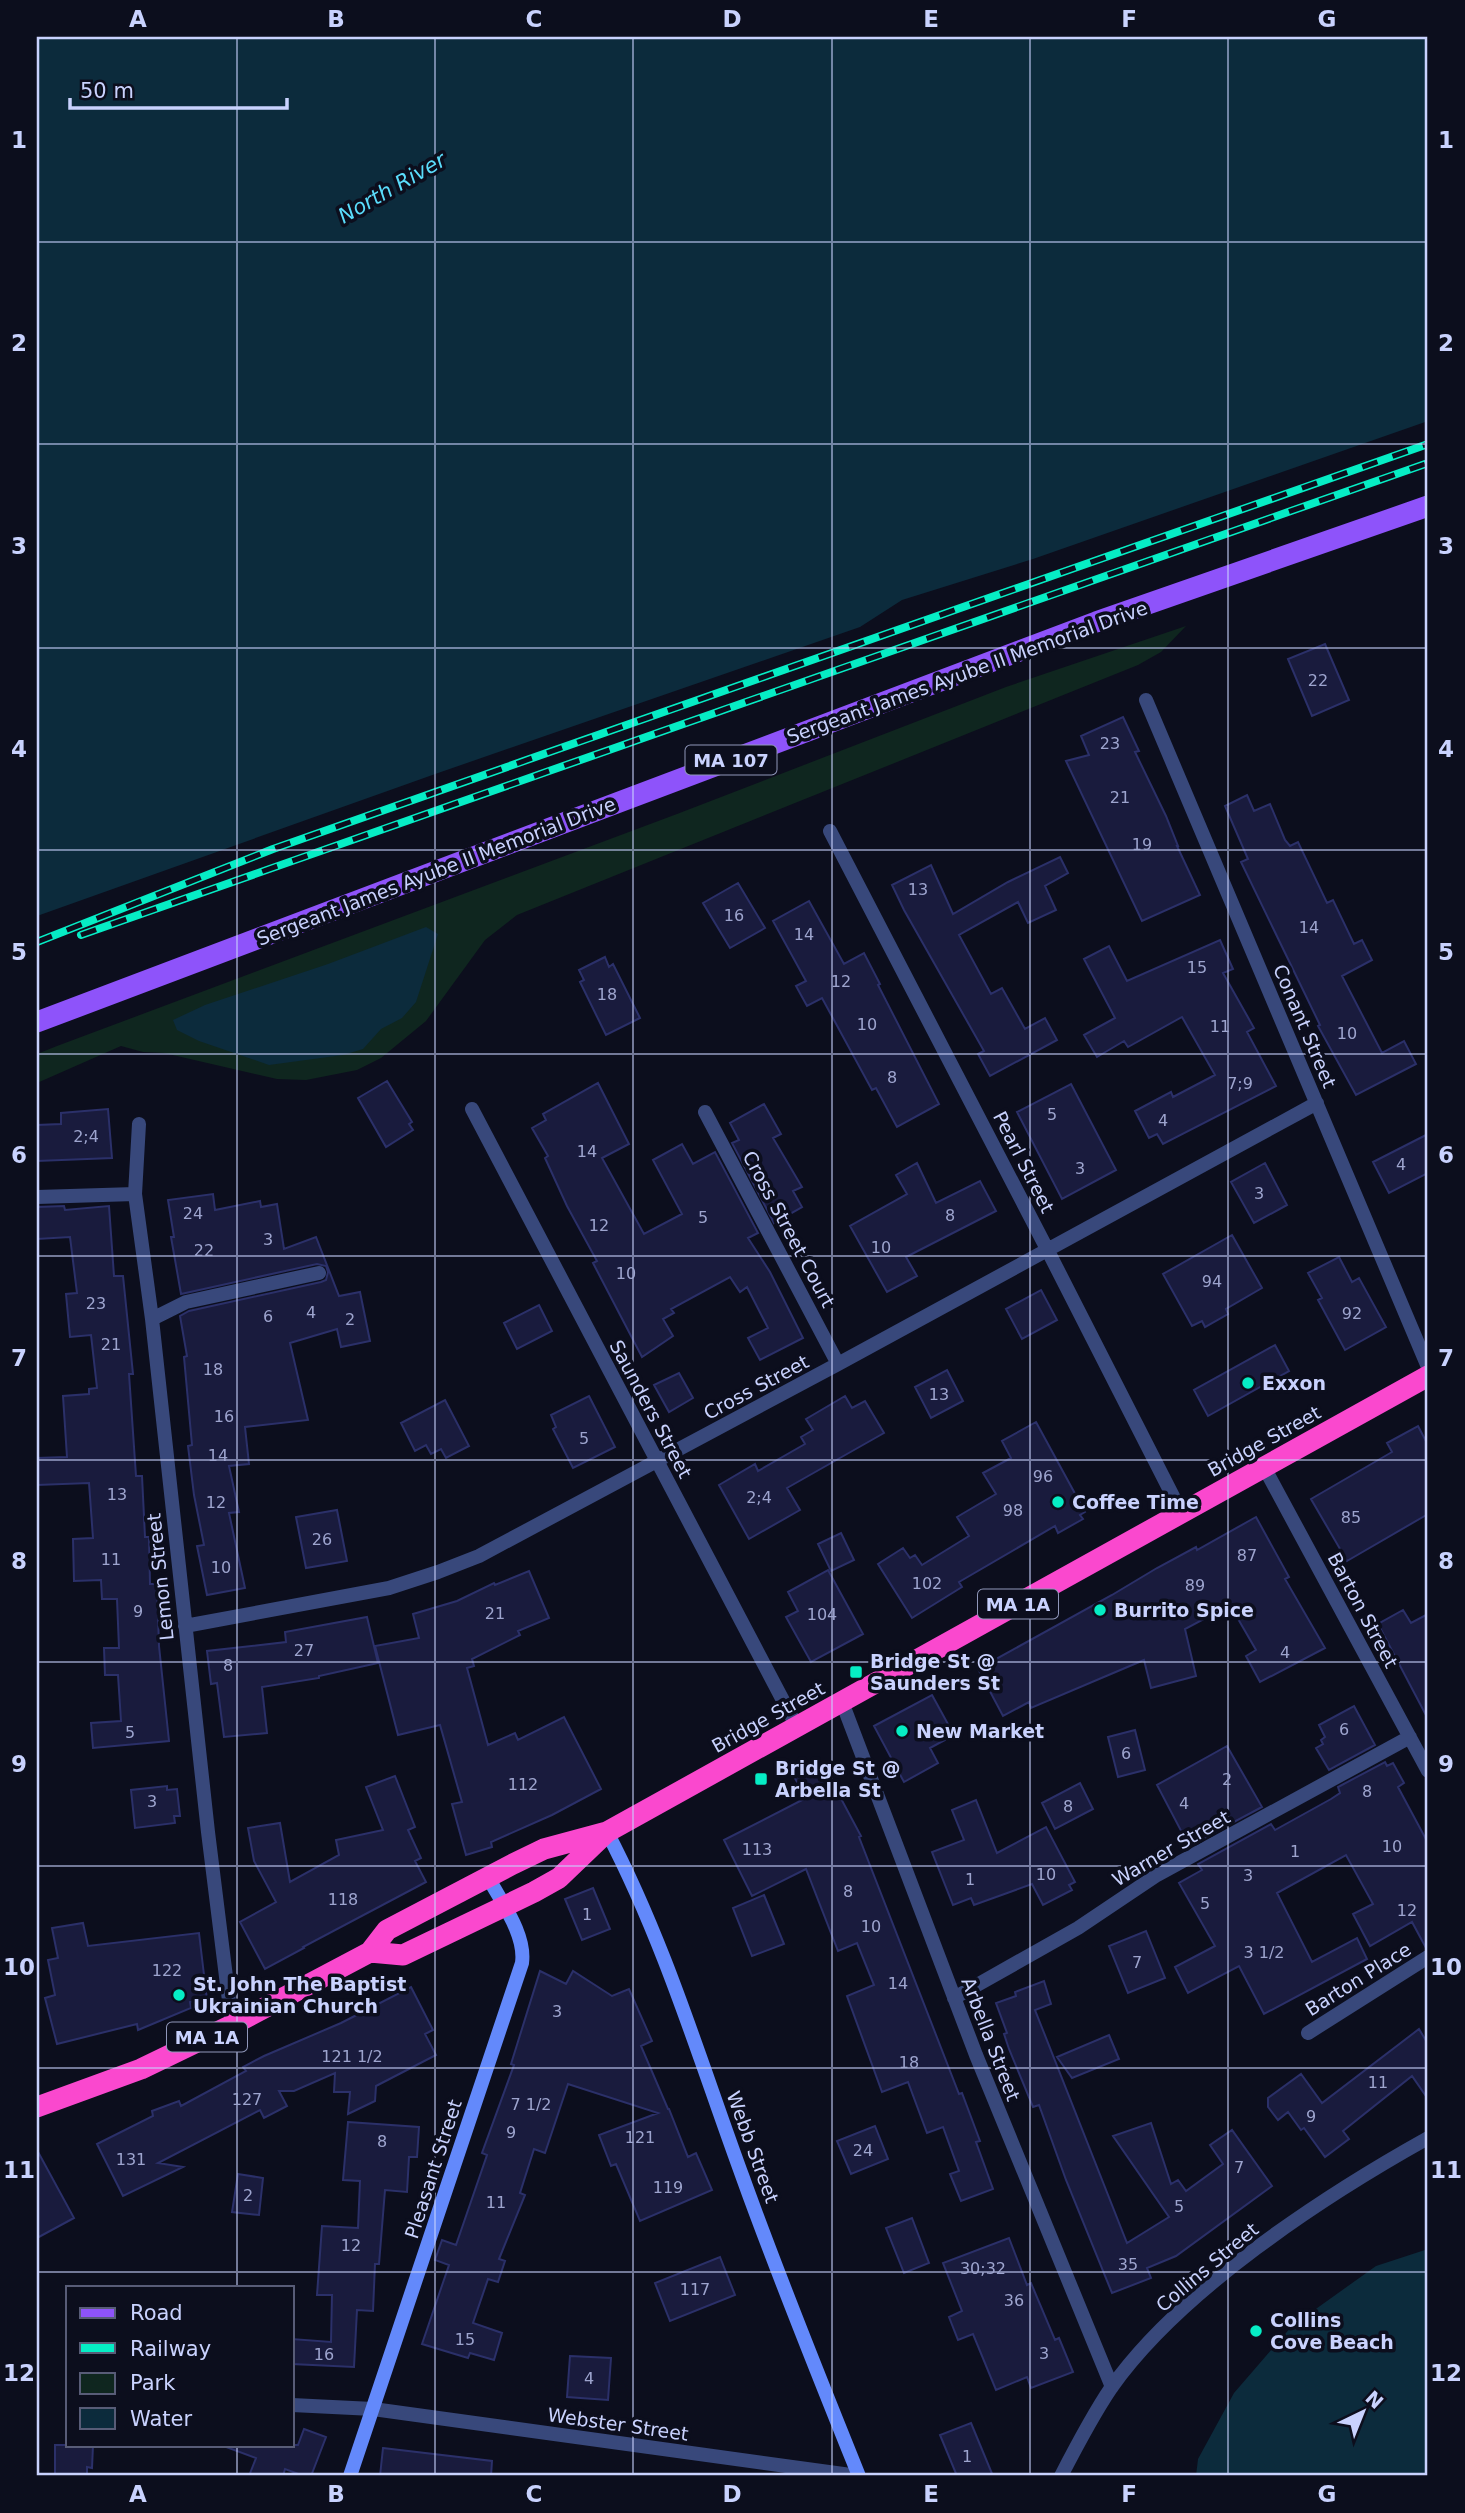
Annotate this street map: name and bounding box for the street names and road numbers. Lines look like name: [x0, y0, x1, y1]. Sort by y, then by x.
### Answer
street label: Sergeant James Ayube II Memorial Drive: [784, 596, 1150, 748]
road number: MA 107: [686, 746, 776, 774]
street label: Sergeant James Ayube II Memorial Drive: [254, 792, 618, 950]
street label: Conant Street: [1269, 961, 1341, 1091]
street label: Pearl Street: [989, 1108, 1059, 1216]
street label: Cross Street Court: [738, 1147, 840, 1311]
street label: Saunders Street: [605, 1336, 697, 1482]
street label: Cross Street: [700, 1350, 812, 1424]
street label: Bridge Street: [1204, 1401, 1324, 1481]
street label: Lemon Street: [142, 1512, 178, 1642]
street label: Barton Street: [1323, 1549, 1403, 1671]
road number: MA 1A: [978, 1590, 1058, 1618]
street label: Bridge Street: [708, 1677, 828, 1757]
street label: Warner Street: [1108, 1805, 1234, 1891]
street label: Barton Place: [1301, 1938, 1415, 2020]
street label: Arbella Street: [957, 1974, 1025, 2104]
road number: MA 1A: [167, 2022, 247, 2052]
street label: Webb Street: [723, 2088, 783, 2206]
street label: Pleasant Street: [400, 2097, 466, 2241]
street label: Collins Street: [1151, 2218, 1263, 2316]
street label: Webster Street: [546, 2403, 690, 2445]

